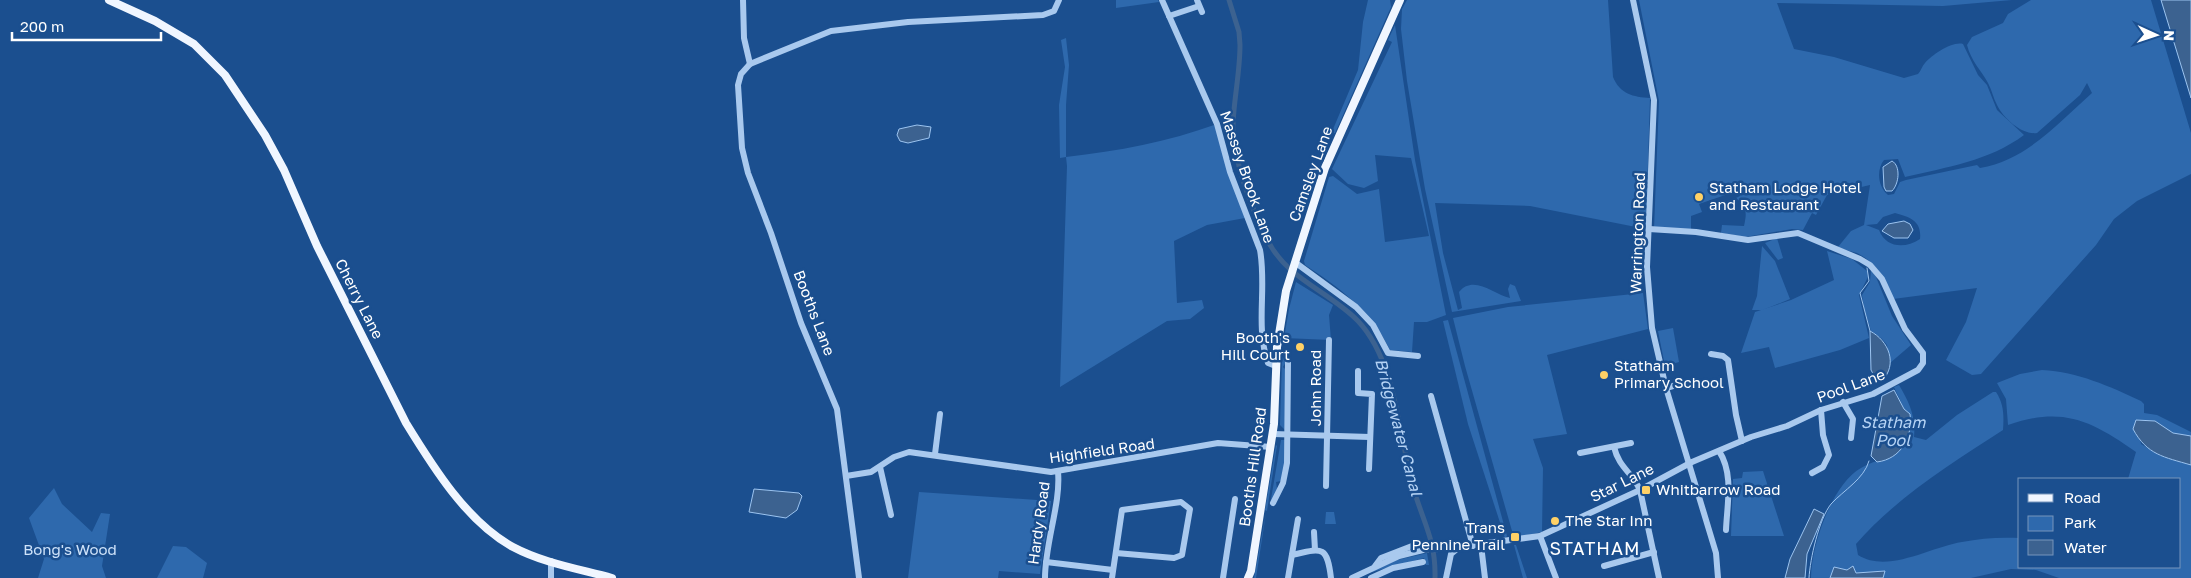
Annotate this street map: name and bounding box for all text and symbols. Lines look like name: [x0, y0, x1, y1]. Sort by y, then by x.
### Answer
scale bar: [12, 10, 161, 42]
north arrow: [2131, 10, 2181, 60]
text: 200 m: [20, 17, 64, 35]
text: N: [2161, 30, 2178, 41]
street label: Massey Brook Lane: [1217, 108, 1279, 246]
street label: Camsley Lane: [1284, 123, 1336, 224]
street label: Warrington Road: [1626, 172, 1648, 294]
place label: Statham Lodge Hotel and Restaurant: [1709, 178, 1862, 213]
marker: Statham Lodge Hotel and Restaurant: [1693, 191, 1705, 203]
street label: Cherry Lane: [332, 255, 388, 342]
street label: Booths Lane: [790, 267, 840, 358]
place label: Booth's Hill Court: [1221, 328, 1290, 363]
marker: Booth's Hill Court: [1294, 341, 1306, 353]
street label: John Road: [1306, 350, 1324, 426]
water label: Bridgewater Canal: [1371, 356, 1427, 499]
place label: Statham Primary School: [1614, 356, 1724, 391]
street label: Pool Lane: [1814, 364, 1888, 406]
marker: Statham Primary School: [1598, 369, 1610, 381]
street label: Booths Hill Road: [1235, 406, 1269, 528]
water label: Statham Pool: [1861, 412, 1926, 450]
street label: Highfield Road: [1048, 434, 1156, 466]
street label: Star Lane: [1587, 459, 1657, 505]
legend: [2018, 478, 2181, 568]
street label: Hardy Road: [1023, 480, 1053, 566]
place label: Whitbarrow Road: [1656, 480, 1780, 498]
marker: Whitbarrow Road: [1640, 484, 1652, 496]
text: Road: [2064, 488, 2101, 506]
place label: The Star Inn: [1565, 511, 1653, 529]
text: Park: [2064, 513, 2097, 531]
marker: The Star Inn: [1549, 515, 1561, 527]
place label: Trans Pennine Trail: [1412, 518, 1505, 553]
marker: Trans Pennine Trail: [1509, 531, 1521, 543]
district label: STATHAM: [1549, 537, 1641, 559]
text: Water: [2064, 538, 2107, 556]
park label: Bong's Wood: [23, 540, 117, 558]

